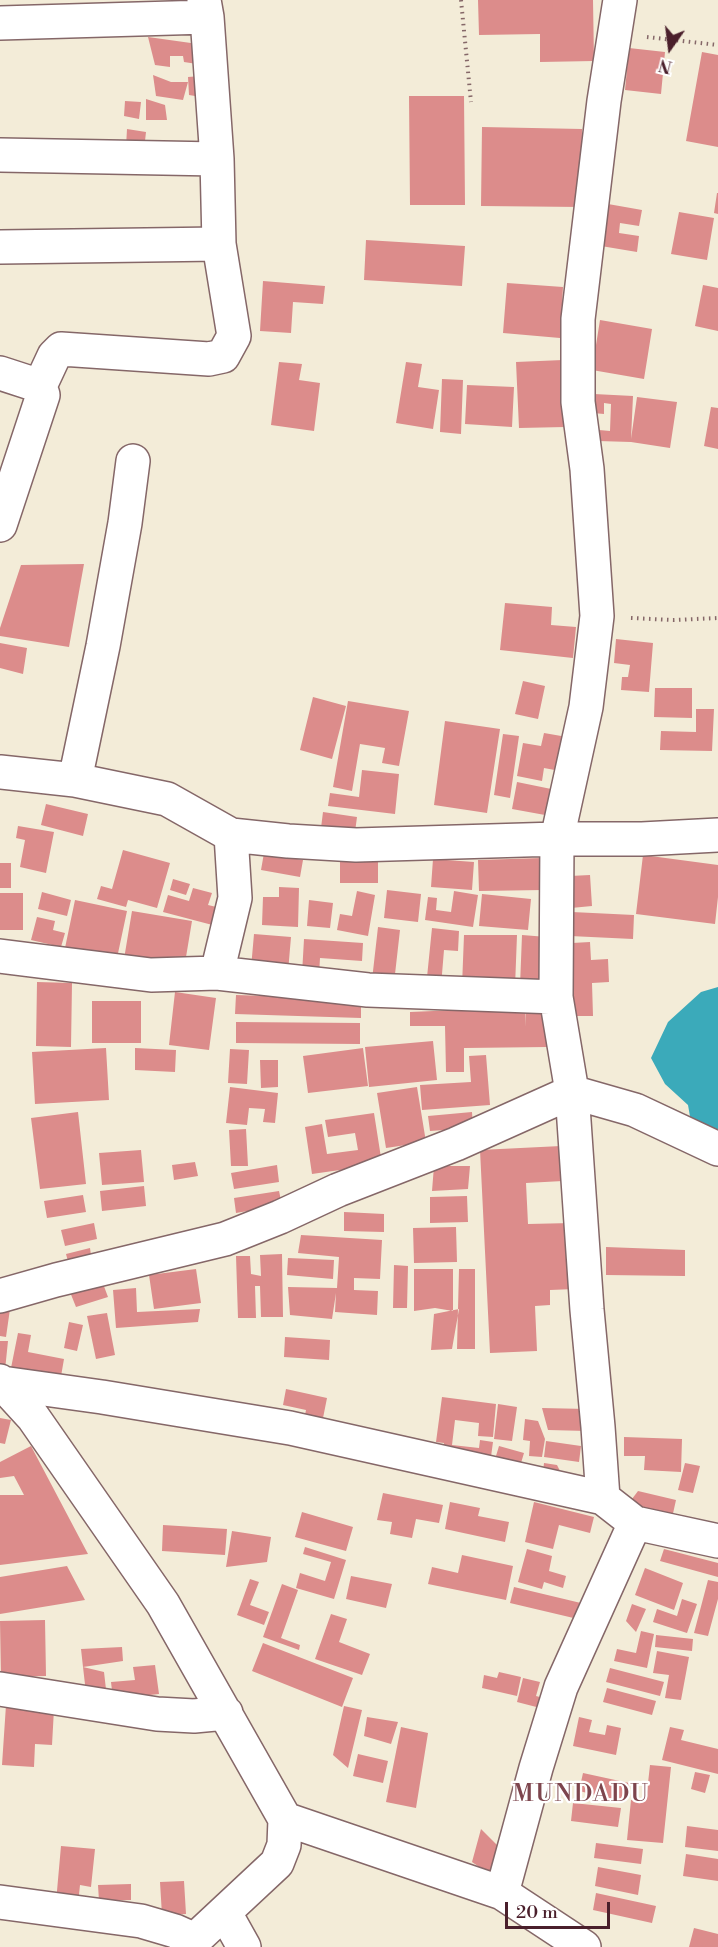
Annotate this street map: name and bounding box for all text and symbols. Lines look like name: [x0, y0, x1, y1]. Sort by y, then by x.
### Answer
north arrow: [640, 18, 700, 78]
text: N: [657, 54, 674, 77]
district label: MUNDADU: [513, 1781, 649, 1809]
scale bar: [508, 1890, 613, 1928]
text: 20 m: [516, 1901, 558, 1924]

